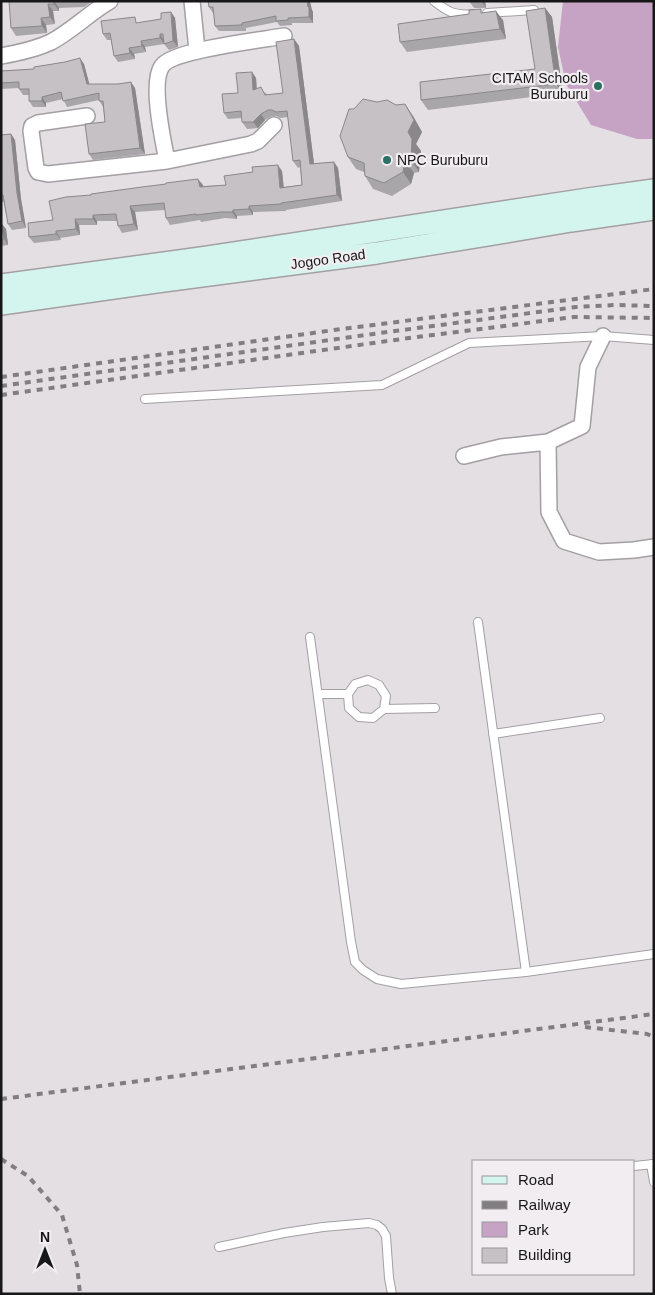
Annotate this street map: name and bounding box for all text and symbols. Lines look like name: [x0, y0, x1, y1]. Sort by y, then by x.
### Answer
place label: CITAM Schools Buruburu: [492, 70, 588, 102]
marker: CITAM Schools Buruburu: [592, 80, 604, 92]
place label: NPC Buruburu: [397, 152, 488, 168]
marker: NPC Buruburu: [381, 154, 393, 166]
street label: Jogoo Road: [289, 246, 367, 272]
legend: [472, 1160, 635, 1275]
text: Road: [518, 1171, 554, 1188]
text: Railway: [518, 1196, 571, 1213]
text: Park: [518, 1221, 549, 1238]
north arrow: [20, 1225, 70, 1275]
text: N: [40, 1229, 50, 1245]
text: Building: [518, 1246, 571, 1263]

